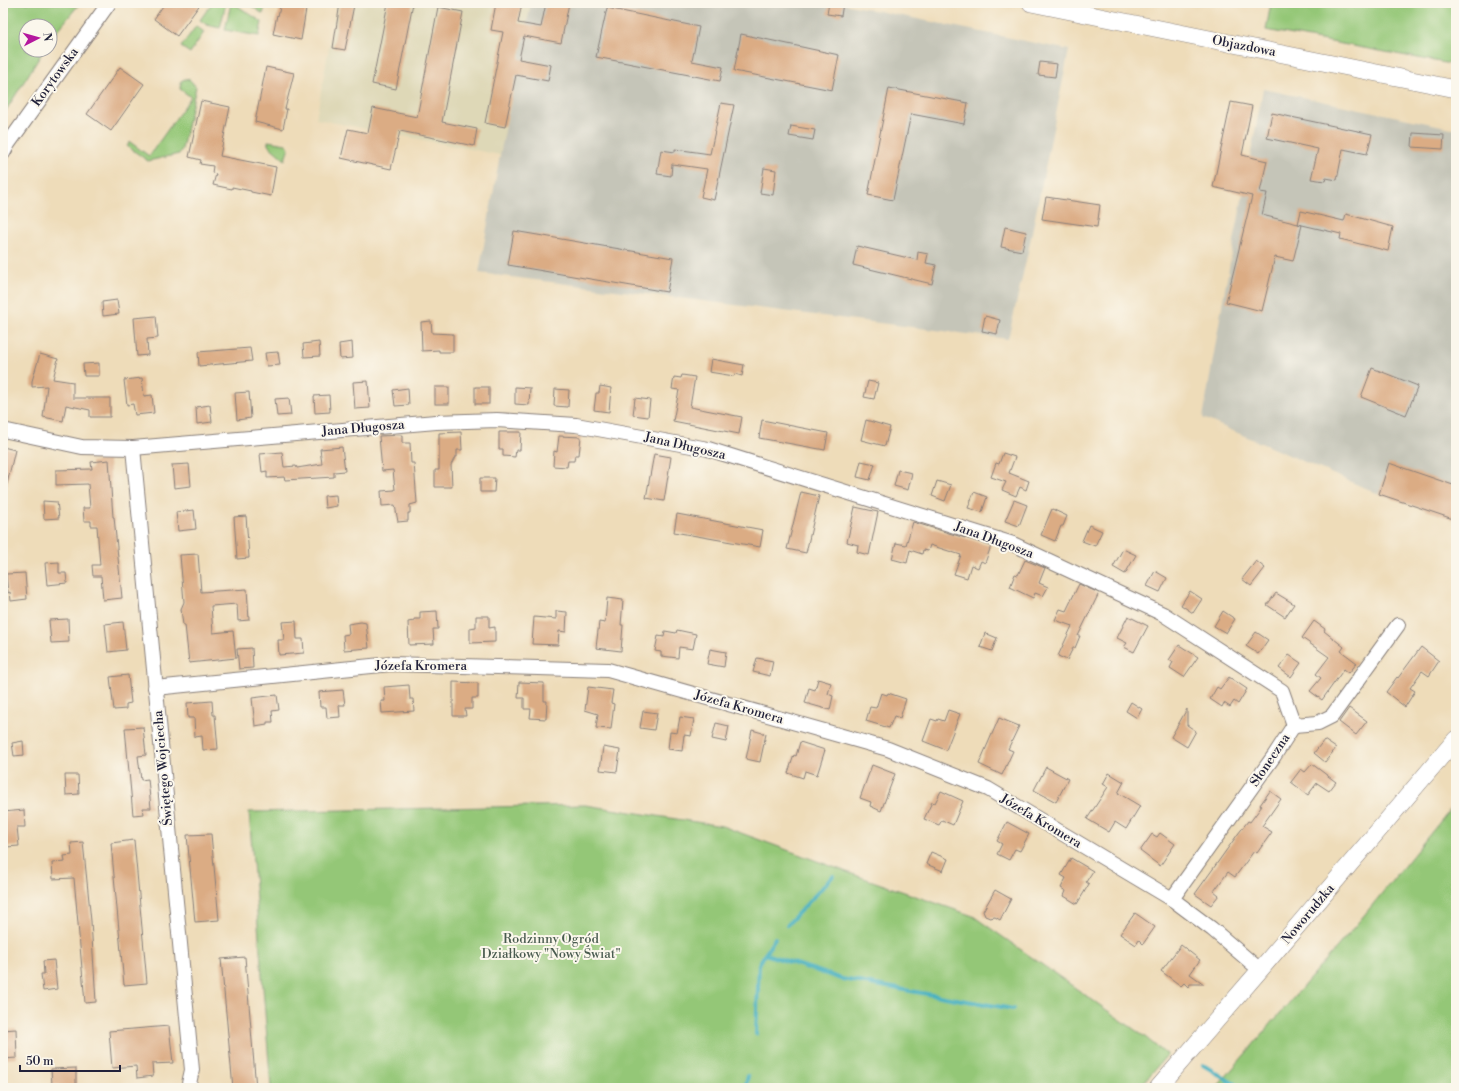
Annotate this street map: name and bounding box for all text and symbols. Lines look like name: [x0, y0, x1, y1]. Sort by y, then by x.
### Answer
north arrow: [18, 18, 58, 58]
text: N: [40, 32, 54, 42]
street label: Objazdowa: [1211, 32, 1278, 60]
street label: Korytowska: [28, 44, 82, 110]
street label: Jana Długosza: [320, 416, 405, 440]
street label: Jana Długosza: [642, 429, 728, 463]
street label: Jana Długosza: [951, 518, 1036, 562]
street label: Józefa Kromera: [374, 658, 467, 674]
street label: Józefa Kromera: [692, 686, 786, 727]
street label: Świętego Wojciecha: [149, 709, 176, 826]
street label: Słoneczna: [1247, 730, 1294, 789]
street label: Józefa Kromera: [997, 790, 1085, 852]
street label: Noworudzka: [1278, 880, 1338, 947]
park label: Rodzinny Ogród Działkowy "Nowy Świat": [481, 931, 621, 962]
scale bar: [20, 1047, 120, 1073]
text: 50 m: [26, 1054, 54, 1069]

